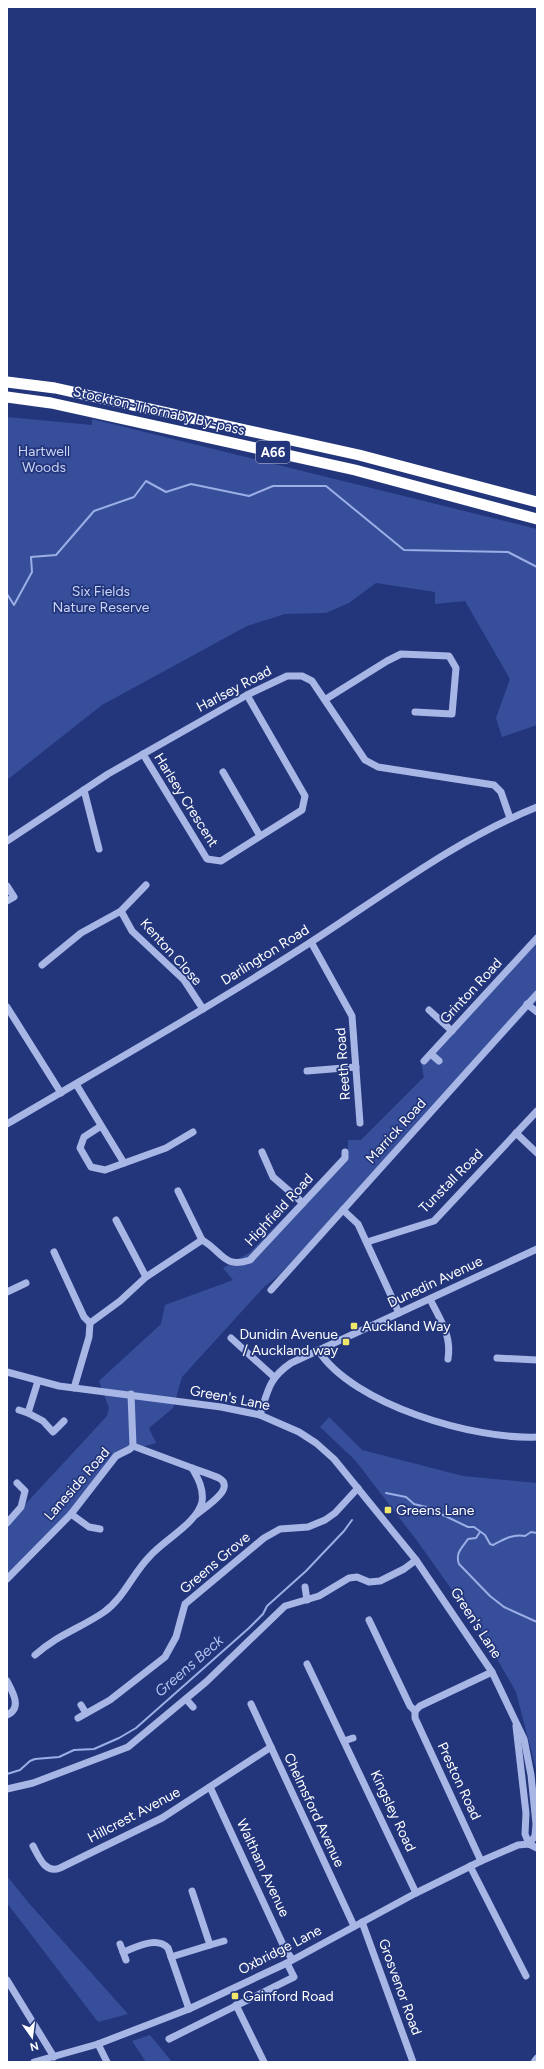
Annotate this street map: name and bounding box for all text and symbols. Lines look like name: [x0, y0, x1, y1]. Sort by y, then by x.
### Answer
street label: Stockton-Thornaby By-pass: [71, 383, 247, 439]
road number: A66: [256, 441, 290, 463]
park label: Hartwell Woods: [18, 443, 70, 476]
park label: Six Fields Nature Reserve: [53, 583, 150, 616]
street label: Harlsey Road: [194, 662, 274, 716]
street label: Harlsey Crescent: [150, 750, 222, 850]
street label: Kenton Close: [137, 915, 206, 989]
street label: Darlington Road: [218, 921, 312, 989]
street label: Grinton Road: [436, 955, 506, 1027]
street label: Reeth Road: [332, 1027, 354, 1101]
street label: Marrick Road: [362, 1095, 430, 1167]
street label: Tunstall Road: [415, 1145, 487, 1217]
street label: Highfield Road: [241, 1170, 317, 1250]
street label: Dunedin Avenue: [385, 1252, 486, 1311]
place label: Auckland Way: [362, 1318, 451, 1335]
marker: Auckland Way: [349, 1321, 359, 1331]
place label: Dunidin Avenue / Auckland way: [239, 1326, 339, 1359]
marker: Dunidin Avenue / Auckland way: [341, 1337, 351, 1347]
street label: Green's Lane: [189, 1382, 272, 1414]
street label: Laneside Road: [41, 1444, 113, 1524]
place label: Greens Lane: [396, 1502, 475, 1519]
marker: Greens Lane: [383, 1505, 393, 1515]
street label: Greens Grove: [176, 1528, 254, 1597]
street label: Green's Lane: [447, 1584, 505, 1662]
water label: Greens Beck: [151, 1631, 227, 1701]
street label: Preston Road: [434, 1739, 484, 1823]
street label: Chelmsford Avenue: [280, 1750, 348, 1870]
street label: Kingsley Road: [367, 1768, 419, 1854]
street label: Hillcrest Avenue: [85, 1783, 184, 1847]
street label: Waltham Avenue: [233, 1816, 293, 1920]
street label: Oxbridge Lane: [236, 1922, 325, 1978]
street label: Grosvenor Road: [375, 1937, 425, 2037]
place label: Gainford Road: [243, 1988, 334, 2005]
marker: Gainford Road: [230, 1991, 240, 2001]
north arrow: [12, 2017, 52, 2057]
text: N: [29, 2039, 40, 2054]

